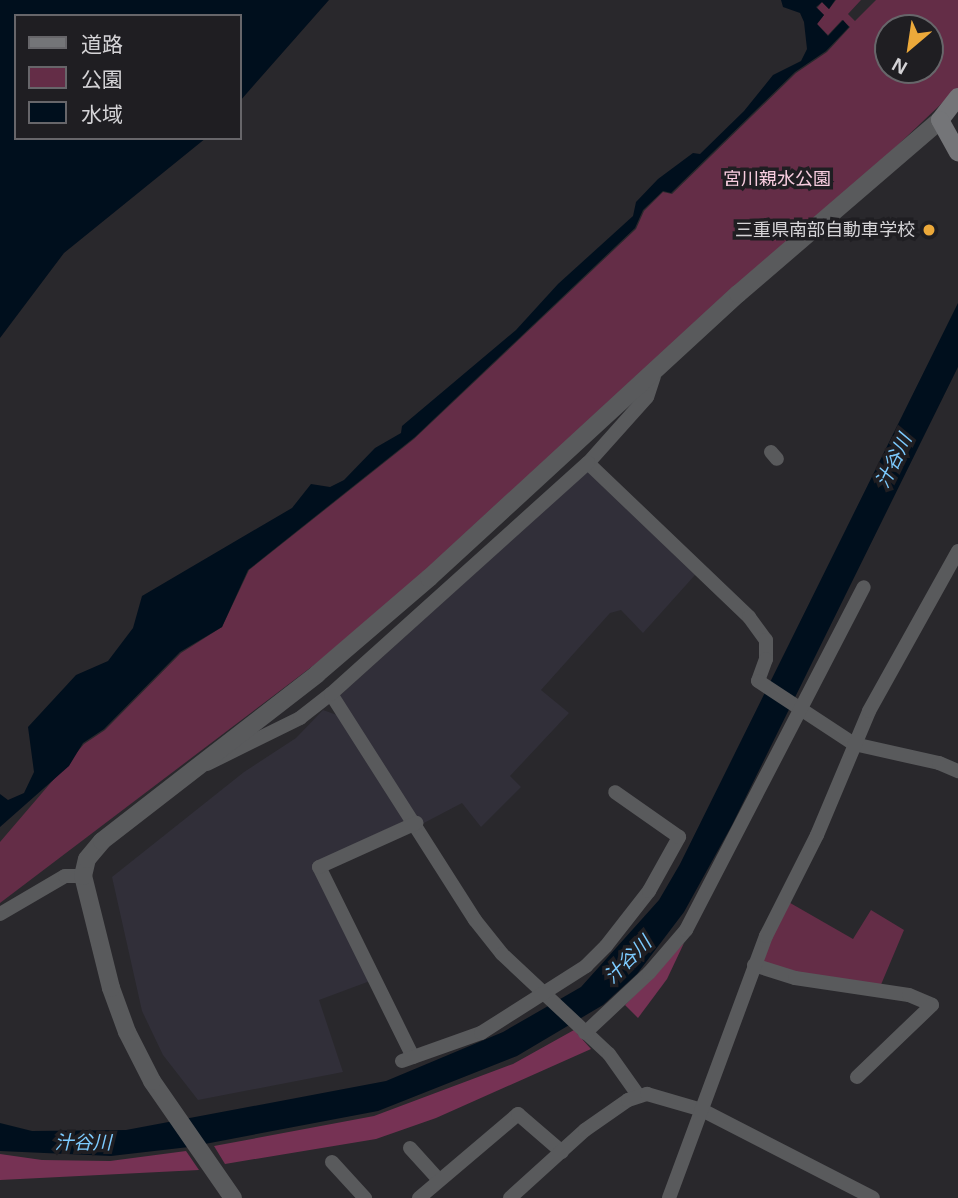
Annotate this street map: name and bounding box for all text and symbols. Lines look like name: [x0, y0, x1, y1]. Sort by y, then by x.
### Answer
legend: [14, 14, 242, 140]
north arrow: [874, 14, 944, 84]
text: 道路: [81, 33, 123, 56]
text: N: [888, 54, 911, 79]
text: 公園: [81, 68, 123, 91]
text: 水域: [81, 103, 123, 126]
park label: 宮川親水公園: [723, 168, 831, 190]
place label: 三重県南部自動車学校: [735, 219, 915, 241]
marker: 三重県南部自動車学校: [921, 222, 937, 238]
water label: 汁谷川: [871, 430, 917, 492]
water label: 汁谷川: [600, 932, 656, 988]
water label: 汁谷川: [55, 1132, 111, 1154]

